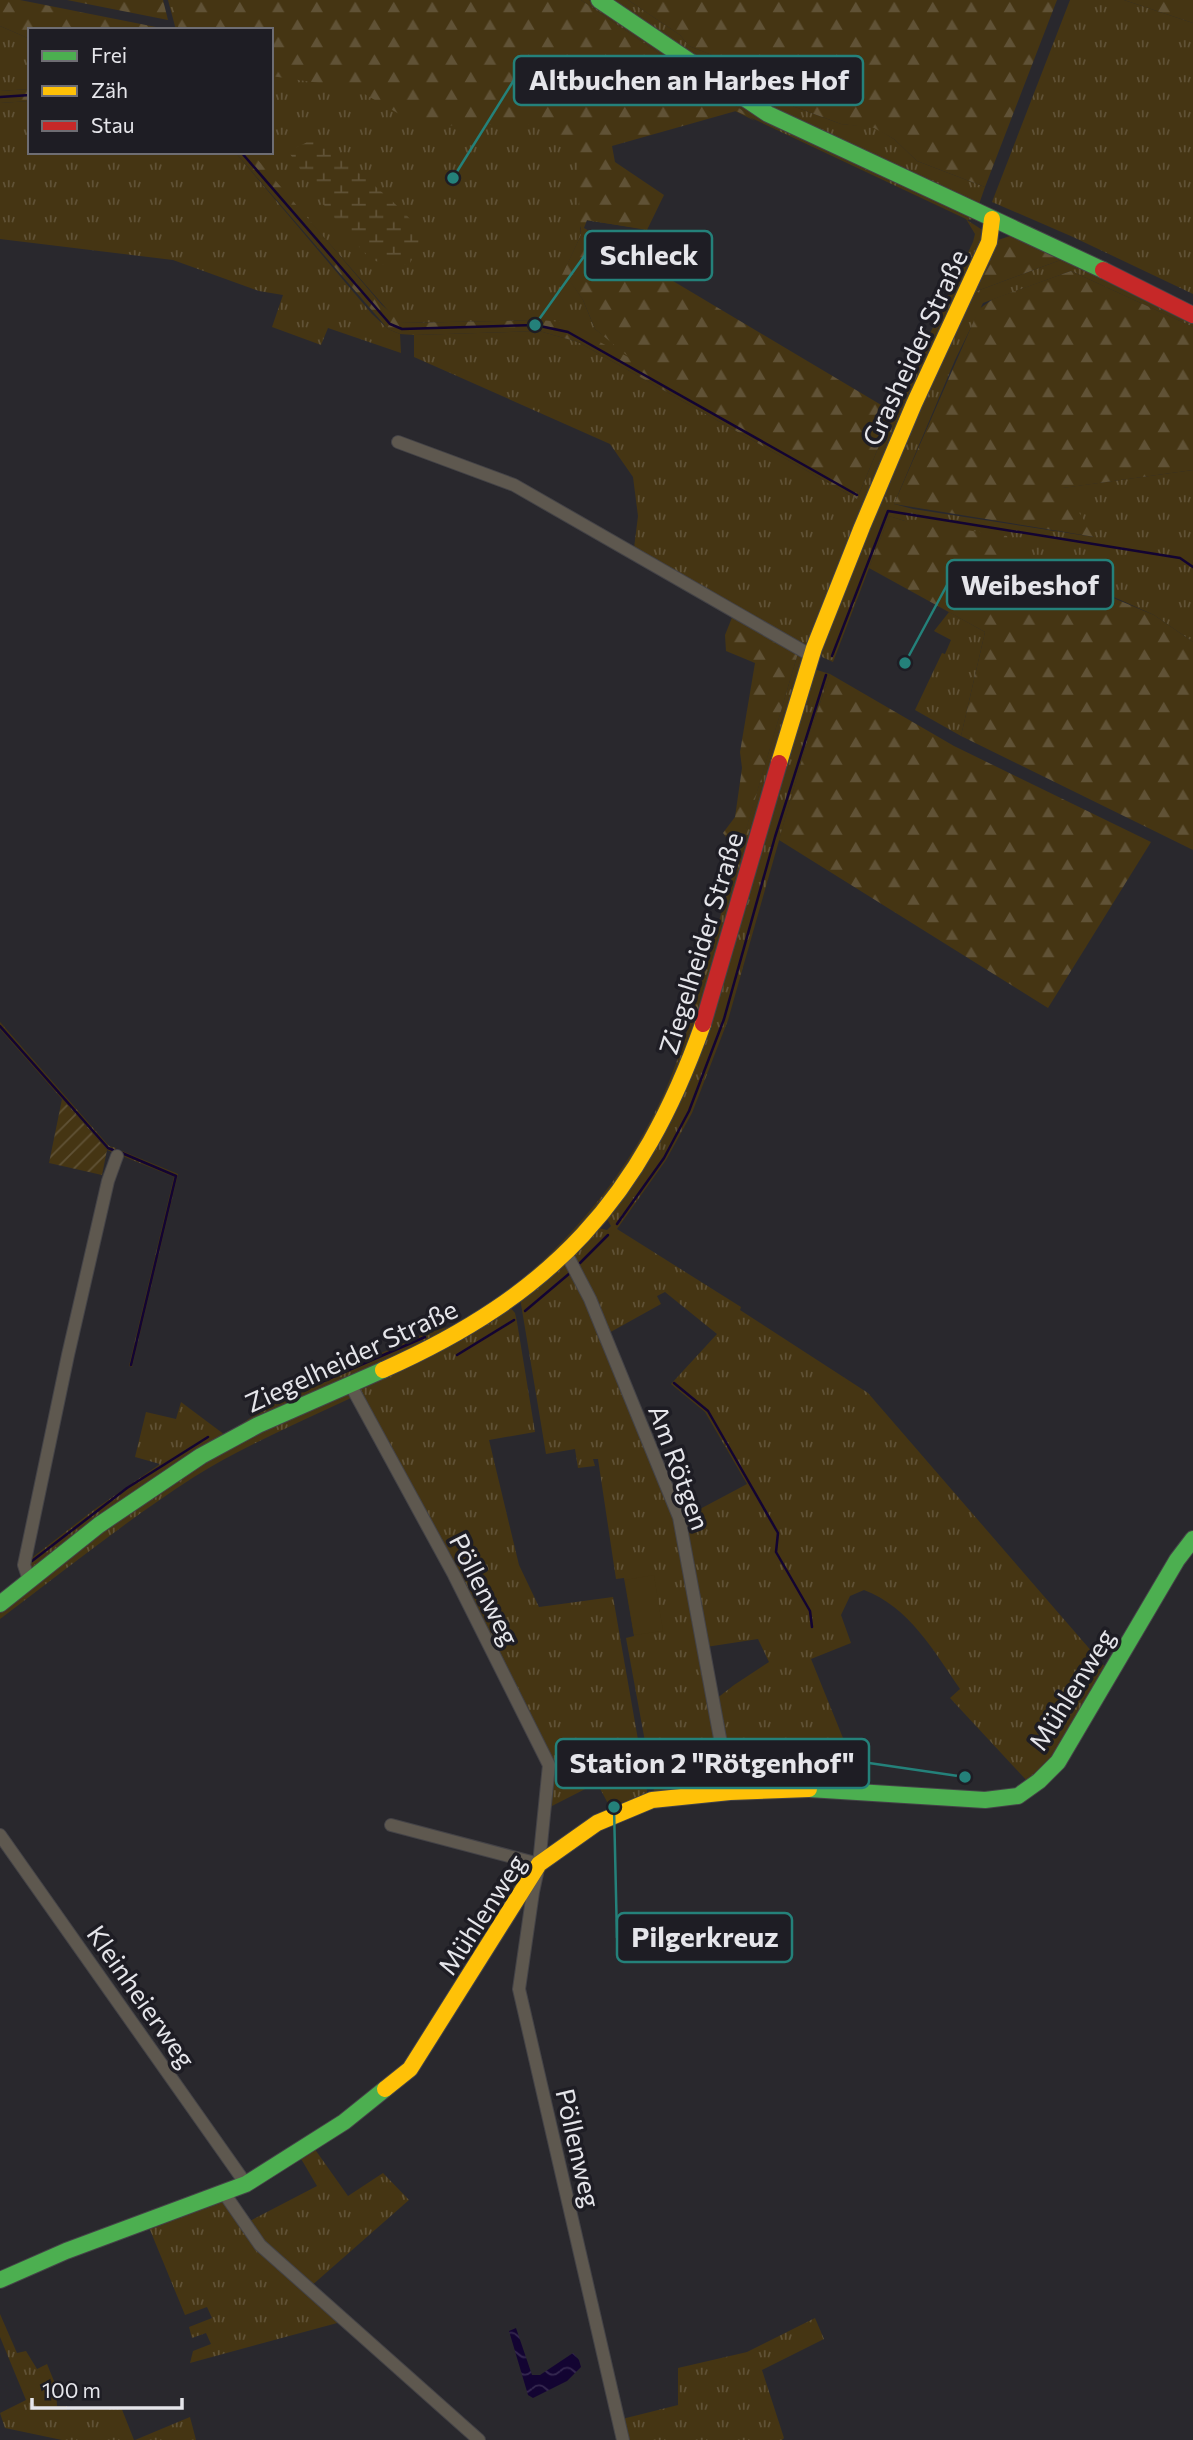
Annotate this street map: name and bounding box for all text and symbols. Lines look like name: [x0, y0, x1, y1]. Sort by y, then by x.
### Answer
legend: [28, 28, 273, 154]
text: Frei: [91, 42, 127, 67]
callout: Altbuchen an Harbes Hof: [514, 56, 863, 105]
text: Altbuchen an Harbes Hof: [529, 62, 850, 96]
text: Zäh: [91, 77, 128, 102]
text: Stau: [91, 112, 134, 137]
callout: Schleck: [585, 231, 712, 280]
text: Schleck: [600, 237, 698, 271]
street label: Grasheider Straße: [855, 244, 973, 450]
callout: Weibeshof: [947, 560, 1113, 609]
text: Weibeshof: [961, 567, 1100, 601]
street label: Ziegelheider Straße: [652, 828, 748, 1058]
street label: Ziegelheider Straße: [240, 1292, 462, 1418]
street label: Am Rötgen: [643, 1400, 717, 1534]
street label: Pöllenweg: [444, 1528, 526, 1650]
street label: Mühlenweg: [1021, 1623, 1121, 1755]
callout: Station 2 "Rötgenhof": [556, 1739, 869, 1788]
text: Station 2 "Rötgenhof": [570, 1745, 854, 1779]
street label: Mühlenweg: [431, 1848, 531, 1980]
callout: Pilgerkreuz: [617, 1913, 792, 1962]
street label: Kleinheierweg: [81, 1919, 203, 2073]
text: Pilgerkreuz: [631, 1919, 779, 1953]
street label: Pöllenweg: [550, 2086, 608, 2210]
scale bar: [32, 2366, 182, 2410]
text: 100 m: [42, 2377, 101, 2402]

